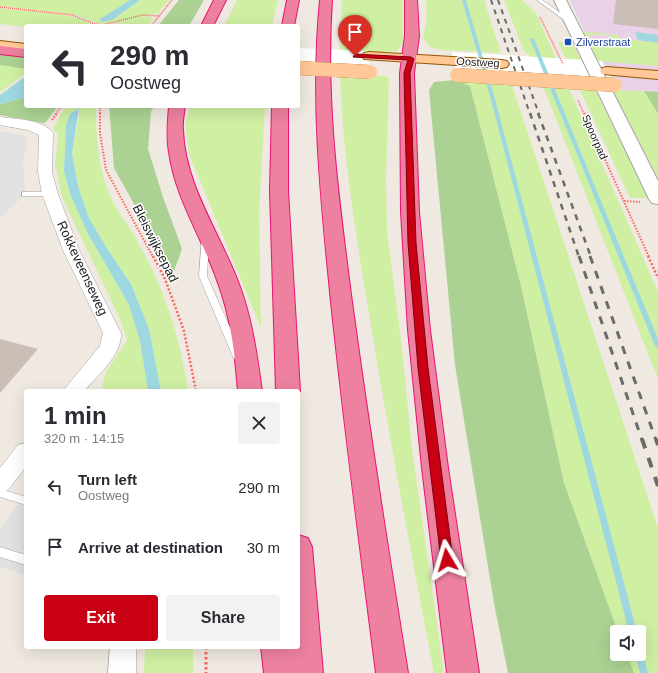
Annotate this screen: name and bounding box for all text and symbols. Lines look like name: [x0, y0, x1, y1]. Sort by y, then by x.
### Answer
pin: [338, 15, 372, 56]
icon: arrive: [344, 21, 366, 43]
place label: Zilverstraat: [576, 36, 630, 48]
marker: Zilverstraat: [563, 37, 573, 47]
icon: left: [44, 40, 96, 92]
text: 290 m: [110, 40, 189, 71]
street label: Oostweg: [456, 55, 500, 69]
text: Oostweg: [110, 73, 181, 93]
street label: Spoorpad: [580, 113, 610, 161]
street label: Bleiswijksepad: [130, 202, 182, 285]
street label: Rokkeveenseweg: [54, 219, 111, 318]
text: 1 min: [44, 402, 107, 429]
button: close: [238, 402, 280, 444]
text: 320 m · 14:15: [44, 431, 124, 446]
text: Turn left: [78, 471, 137, 488]
icon: left: [44, 476, 66, 498]
text: 290 m: [238, 479, 280, 496]
text: Oostweg: [78, 488, 129, 503]
icon: arrive: [44, 536, 66, 558]
text: Arrive at destination: [78, 539, 223, 556]
text: 30 m: [247, 539, 280, 556]
position arrow: [426, 539, 468, 581]
button: Exit: [44, 595, 158, 641]
button: Share: [166, 595, 280, 641]
map controls: [610, 625, 646, 661]
button: sound: [610, 625, 646, 661]

